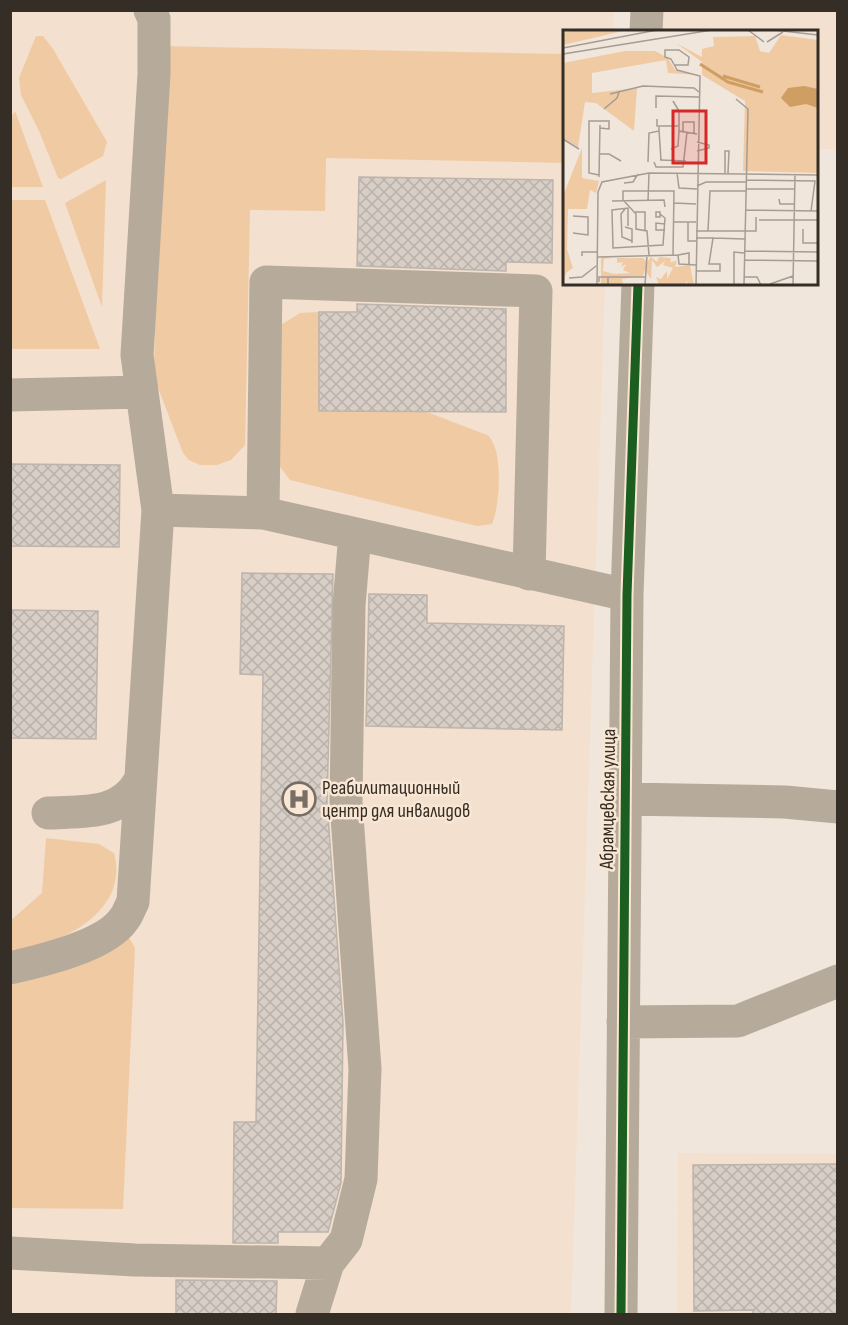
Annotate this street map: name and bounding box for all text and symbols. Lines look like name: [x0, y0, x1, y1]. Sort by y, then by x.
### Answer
inset map: [563, 30, 818, 285]
street label: Абрамцевская улица: [595, 729, 621, 870]
place label: Реабилитационный центр для инвалидов: [322, 776, 470, 823]
hospital icon: Реабилитационный центр для инвалидов: [281, 781, 317, 817]

